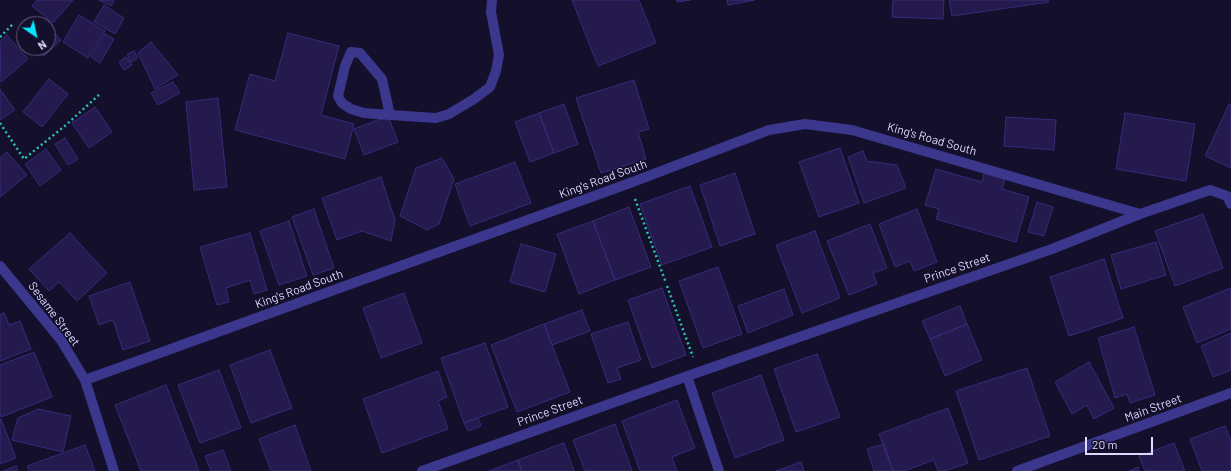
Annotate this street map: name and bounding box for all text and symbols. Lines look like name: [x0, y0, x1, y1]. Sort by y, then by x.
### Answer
north arrow: [16, 16, 56, 56]
text: N: [36, 38, 49, 53]
street label: King's Road South: [886, 119, 978, 159]
street label: King's Road South: [557, 156, 649, 202]
street label: Prince Street: [922, 250, 992, 286]
street label: King's Road South: [253, 266, 345, 312]
street label: Sesame Street: [25, 279, 83, 349]
street label: Main Street: [1123, 391, 1183, 425]
street label: Prince Street: [515, 392, 585, 430]
scale bar: [1087, 429, 1155, 455]
text: 20 m: [1092, 437, 1118, 451]

